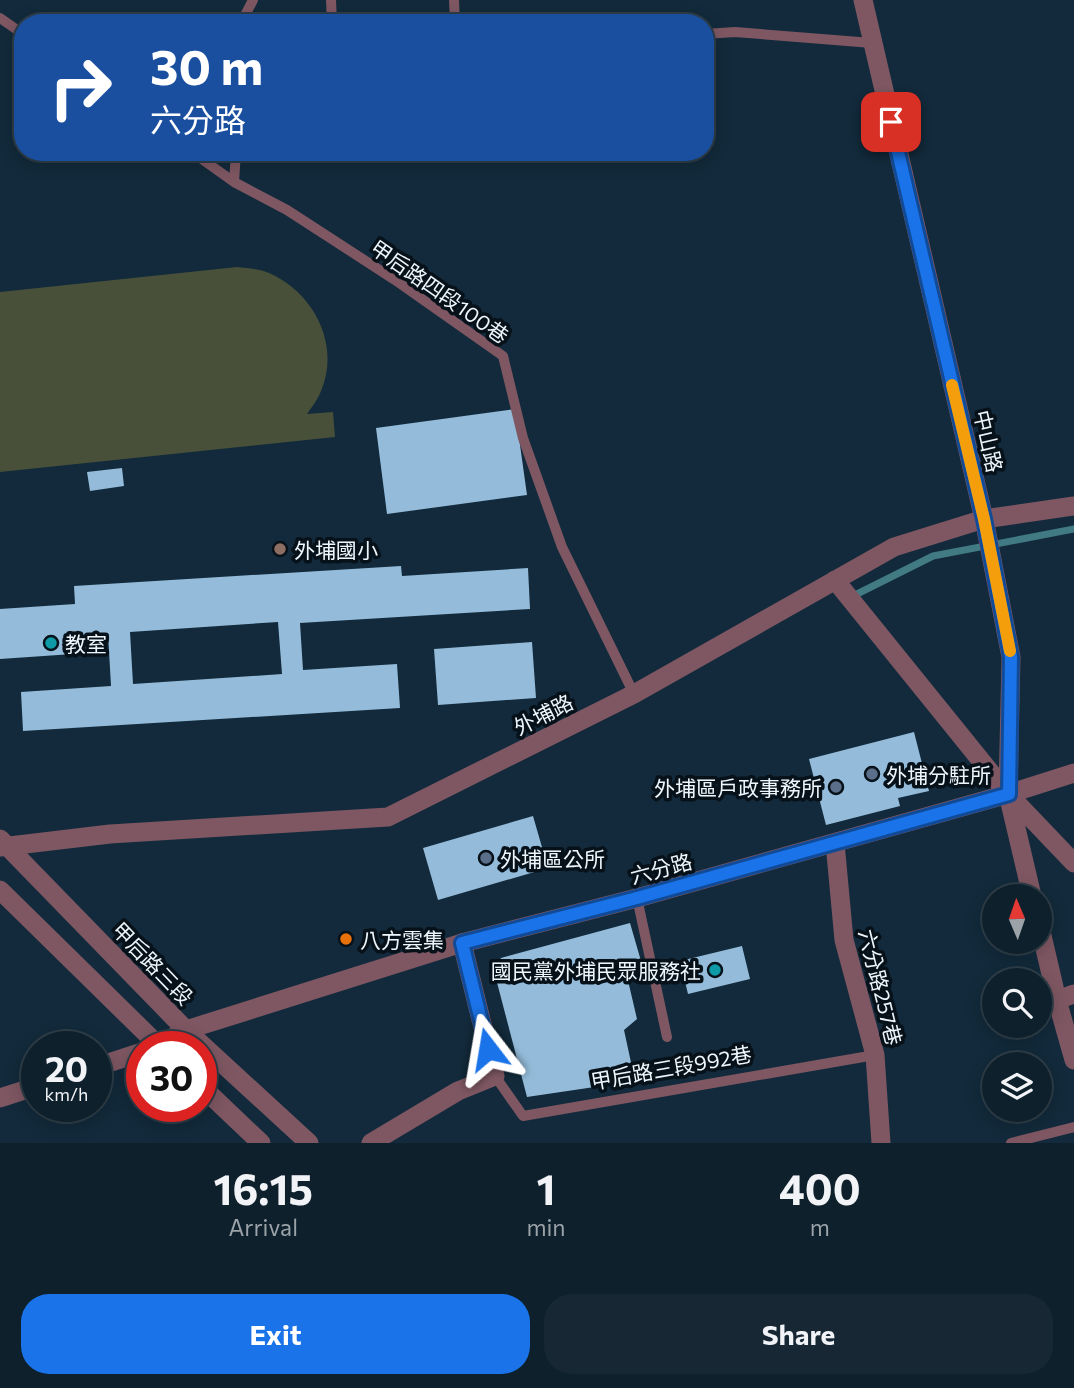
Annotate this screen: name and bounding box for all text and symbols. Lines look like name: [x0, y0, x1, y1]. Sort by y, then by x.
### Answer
text: 30 m: [150, 35, 263, 95]
icon: right: [35, 42, 126, 133]
pin: [861, 92, 921, 152]
text: 六分路: [150, 99, 246, 139]
icon: arrive: [872, 103, 910, 141]
street label: 甲后路四段100巷: [366, 234, 514, 348]
street label: 中山路: [970, 407, 1008, 475]
place label: 外埔國小: [294, 537, 378, 562]
marker: 外埔國小: [272, 541, 288, 557]
place label: 教室: [65, 631, 107, 656]
marker: 教室: [43, 635, 59, 651]
street label: 外埔路: [509, 689, 577, 739]
place label: 外埔分駐所: [886, 762, 991, 787]
marker: 外埔分駐所: [864, 766, 880, 782]
place label: 外埔區戶政事務所: [654, 775, 822, 800]
marker: 外埔區戶政事務所: [828, 779, 844, 795]
place label: 外埔區公所: [500, 846, 605, 871]
street label: 六分路: [627, 848, 695, 888]
marker: 外埔區公所: [478, 850, 494, 866]
north arrow: [982, 884, 1052, 954]
map controls: [982, 884, 1052, 1122]
street label: 甲后路三段: [108, 917, 198, 1009]
street label: 六分路257巷: [855, 926, 907, 1048]
place label: 八方雲集: [360, 927, 444, 952]
marker: 八方雲集: [338, 931, 354, 947]
place label: 國民黨外埔民眾服務社: [491, 958, 701, 983]
marker: 國民黨外埔民眾服務社: [707, 962, 723, 978]
button: search: [982, 968, 1052, 1038]
position arrow: [451, 1012, 525, 1086]
speed limit sign: 30: [126, 1031, 217, 1122]
street label: 甲后路三段992巷: [589, 1041, 753, 1093]
text: 20: [45, 1046, 88, 1089]
button: layers: [982, 1052, 1052, 1122]
text: km/h: [45, 1083, 88, 1105]
text: 16:15: [213, 1162, 313, 1214]
text: 1: [536, 1162, 555, 1214]
text: 400: [779, 1162, 861, 1214]
text: Arrival: [228, 1213, 298, 1241]
text: min: [526, 1213, 566, 1241]
text: m: [810, 1213, 830, 1241]
button: Exit: [21, 1294, 530, 1374]
button: Share: [544, 1294, 1053, 1374]

